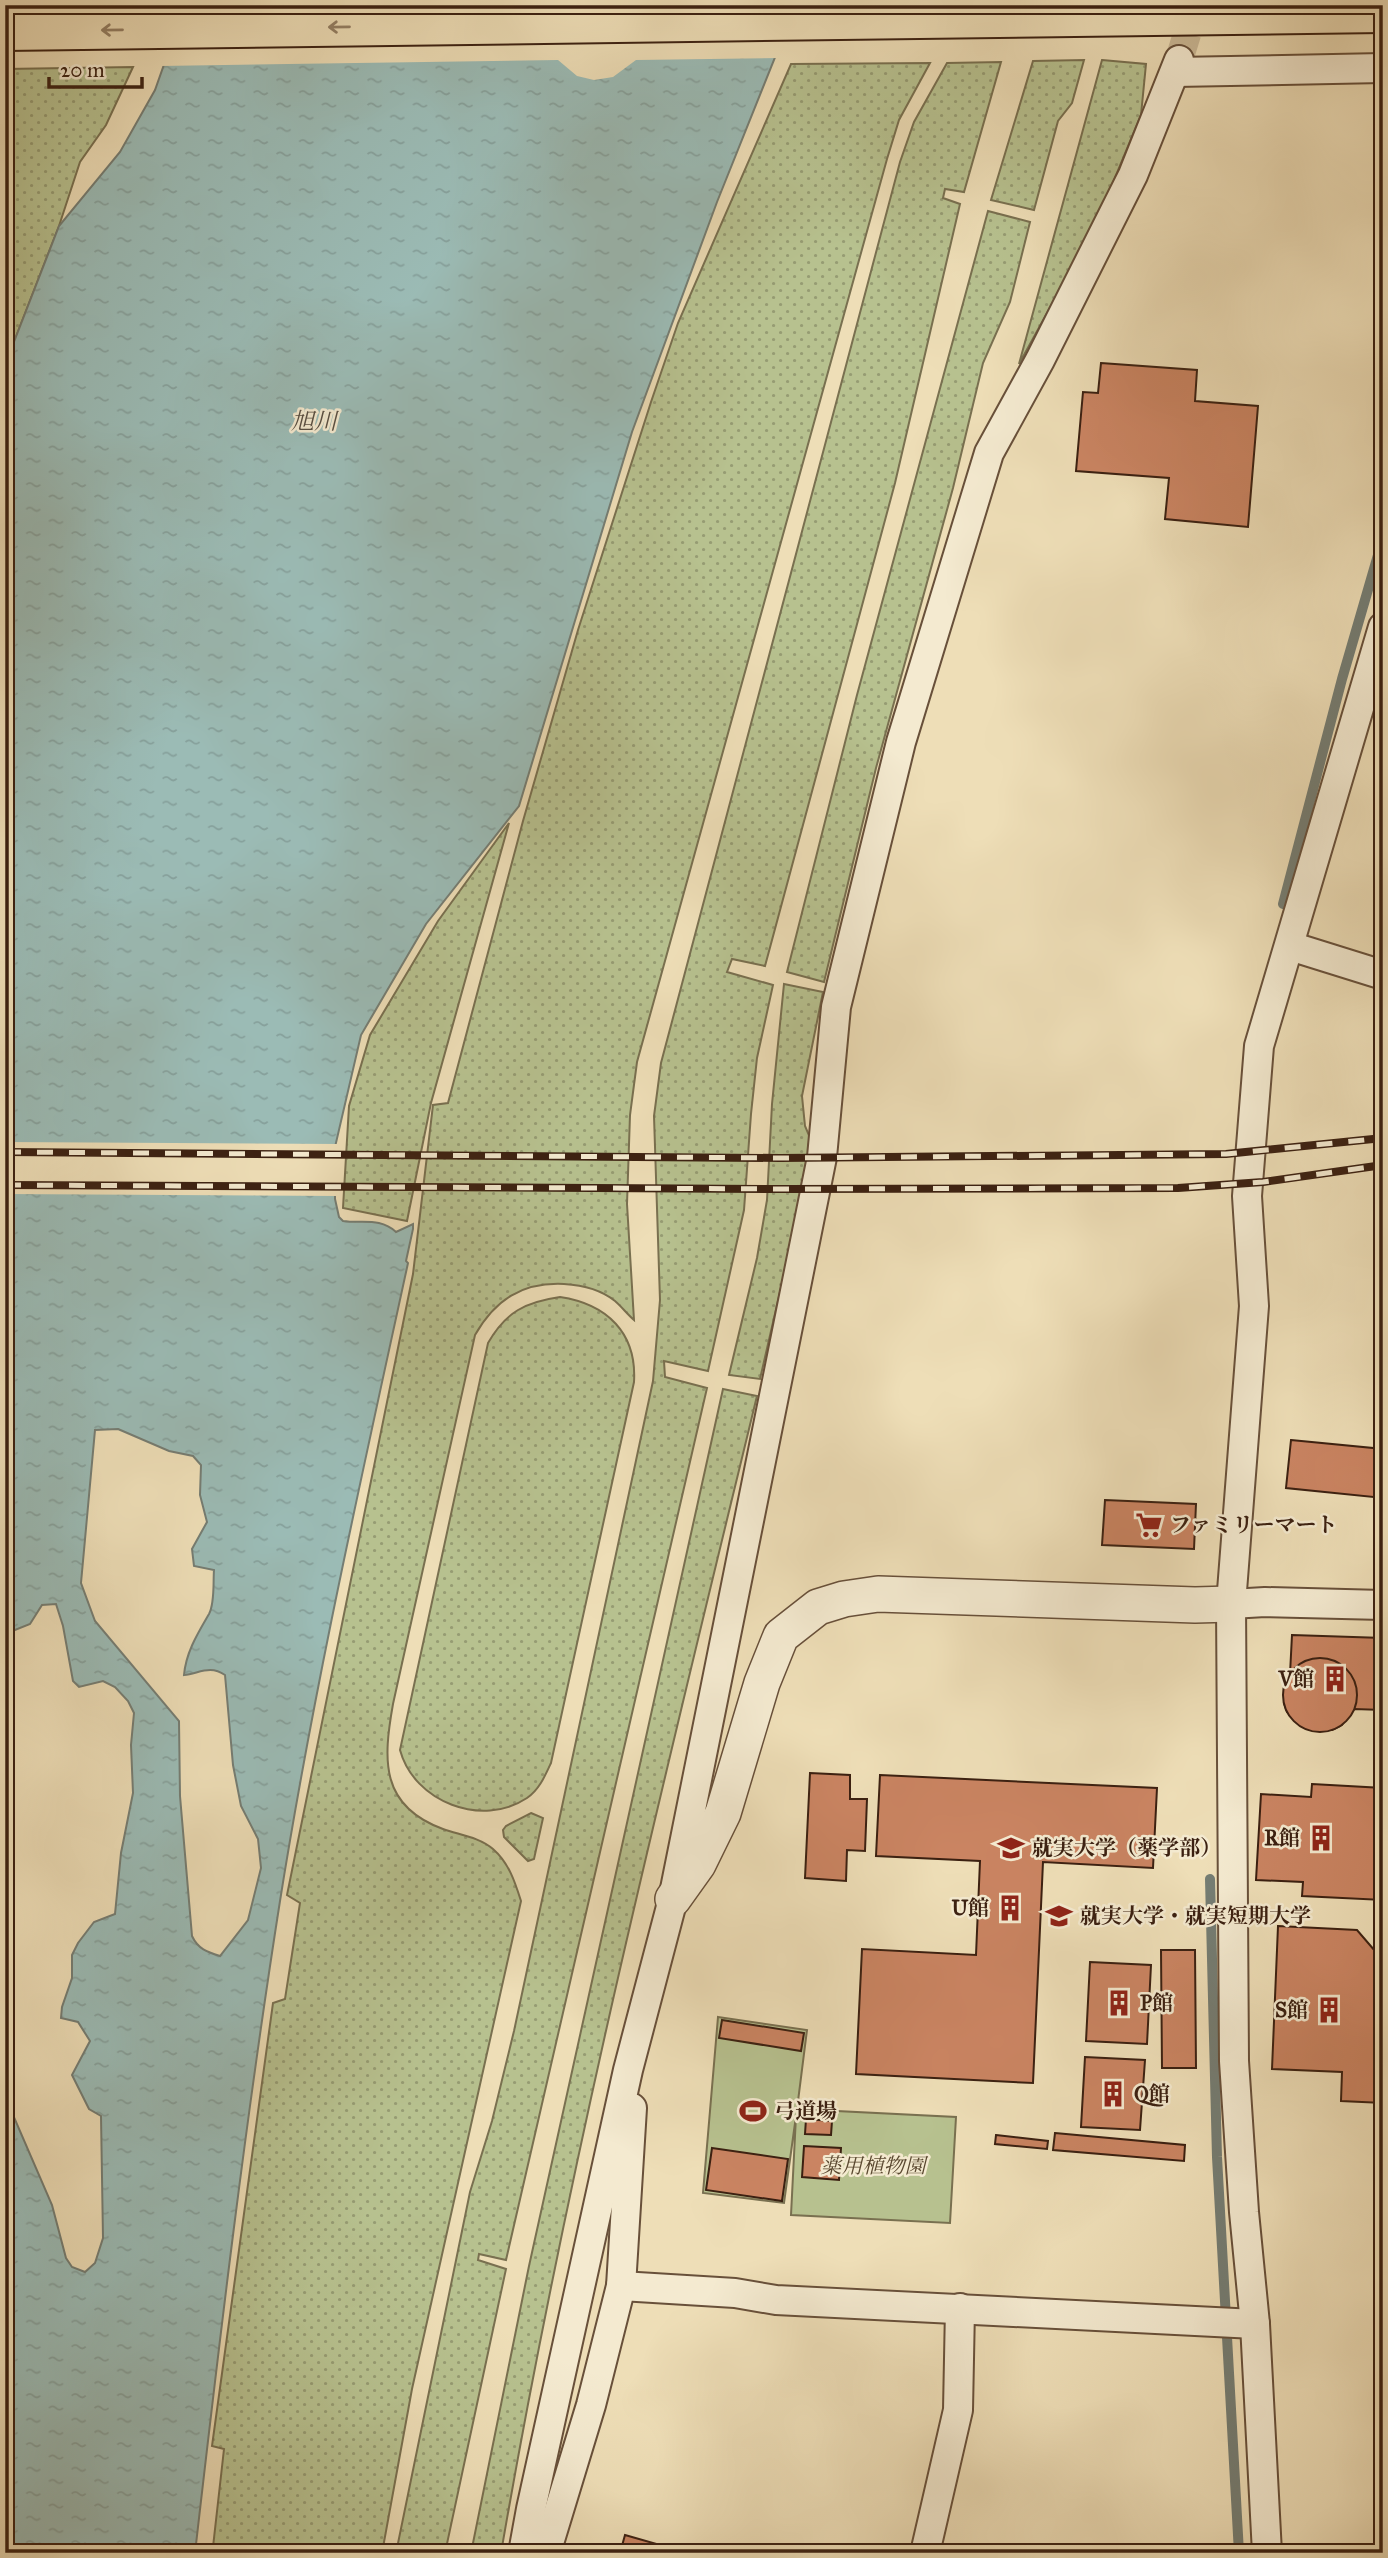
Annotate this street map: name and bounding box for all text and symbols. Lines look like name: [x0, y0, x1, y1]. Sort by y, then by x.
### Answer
one-way arrow: [328, 20, 351, 34]
one-way arrow: [100, 23, 123, 37]
scale bar: [49, 46, 142, 90]
text: 20 m: [60, 57, 105, 83]
water label: 旭川: [291, 407, 340, 435]
supermarket icon: ファミリーマート: [1134, 1510, 1164, 1540]
place label: ファミリーマート: [1170, 1512, 1338, 1538]
building icon: V館: [1320, 1664, 1350, 1694]
place label: V館: [1277, 1666, 1314, 1692]
building icon: R館: [1306, 1823, 1336, 1853]
place label: R館: [1264, 1825, 1300, 1851]
school or university icon: 就実大学（薬学部）: [996, 1833, 1026, 1863]
place label: 就実大学（薬学部）: [1032, 1835, 1221, 1861]
building icon: U館: [995, 1893, 1025, 1923]
place label: U館: [951, 1895, 989, 1921]
school or university icon: 就実大学・就実短期大学: [1044, 1901, 1074, 1931]
place label: 就実大学・就実短期大学: [1080, 1903, 1311, 1929]
building icon: P館: [1104, 1988, 1134, 2018]
place label: P館: [1140, 1990, 1173, 2016]
building icon: S館: [1314, 1995, 1344, 2025]
place label: S館: [1275, 1997, 1308, 2023]
building icon: Q館: [1098, 2079, 1128, 2109]
place label: Q館: [1134, 2081, 1170, 2107]
sports icon: 弓道場: [738, 2096, 768, 2126]
place label: 弓道場: [774, 2098, 837, 2124]
park label: 薬用植物園: [821, 2153, 928, 2179]

